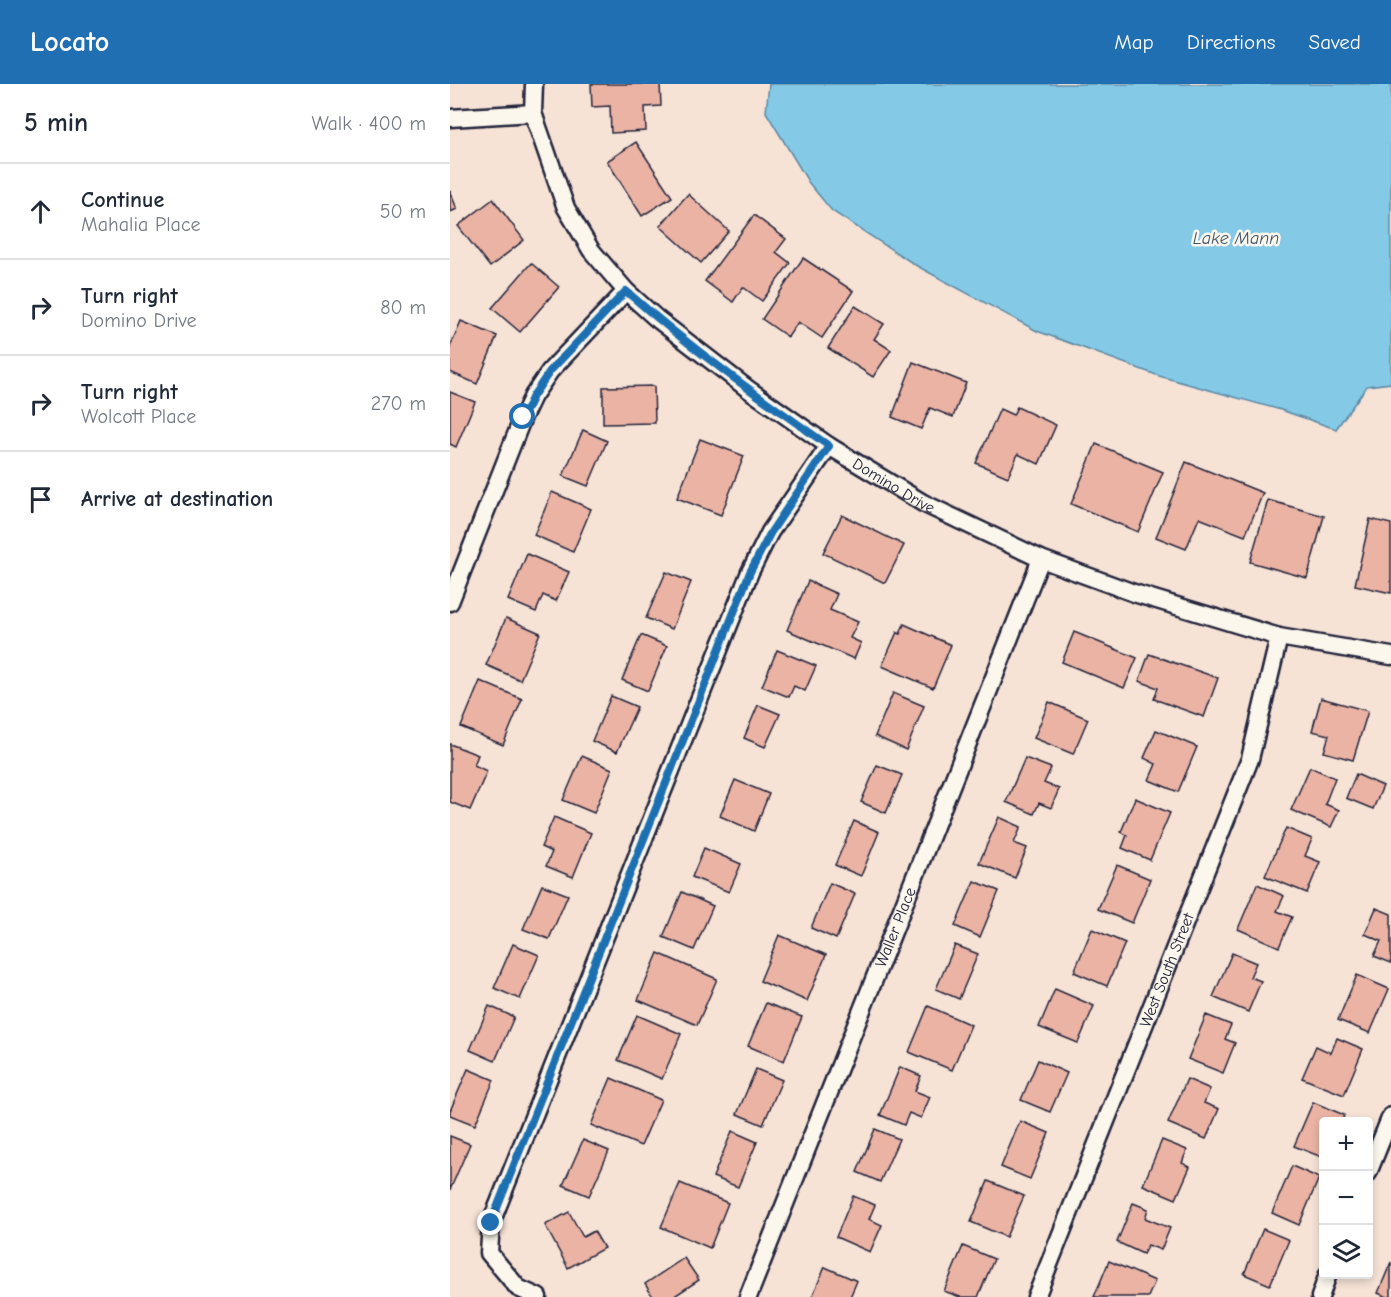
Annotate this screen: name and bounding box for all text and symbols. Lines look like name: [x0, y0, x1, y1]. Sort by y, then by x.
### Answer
text: Locato: [30, 26, 109, 58]
text: Map: [1114, 30, 1154, 54]
text: Directions: [1187, 30, 1276, 54]
text: Saved: [1309, 30, 1361, 54]
text: 5 min: [24, 108, 88, 138]
text: Walk · 400 m: [312, 112, 426, 135]
text: Continue: [81, 187, 164, 213]
icon: ahead: [24, 195, 57, 228]
text: 50 m: [380, 200, 426, 223]
text: Mahalia Place: [81, 213, 201, 236]
water label: Lake Mann: [1193, 228, 1279, 249]
text: Turn right: [81, 283, 178, 309]
icon: right: [24, 291, 57, 324]
text: 80 m: [380, 296, 426, 319]
text: Domino Drive: [81, 309, 197, 332]
text: Turn right: [81, 379, 178, 405]
icon: right: [24, 387, 57, 420]
text: 270 m: [371, 392, 426, 415]
route start: [509, 403, 535, 429]
text: Wolcott Place: [81, 405, 196, 428]
street label: Domino Drive: [849, 455, 938, 517]
icon: arrive: [24, 483, 57, 516]
text: Arrive at destination: [81, 486, 273, 512]
street label: Waller Place: [872, 885, 920, 970]
street label: West South Street: [1136, 910, 1198, 1030]
map controls: [1319, 1117, 1373, 1279]
button: +: [1319, 1117, 1373, 1171]
button: −: [1319, 1171, 1373, 1225]
route end: [477, 1209, 503, 1235]
button: layers: [1319, 1225, 1373, 1279]

